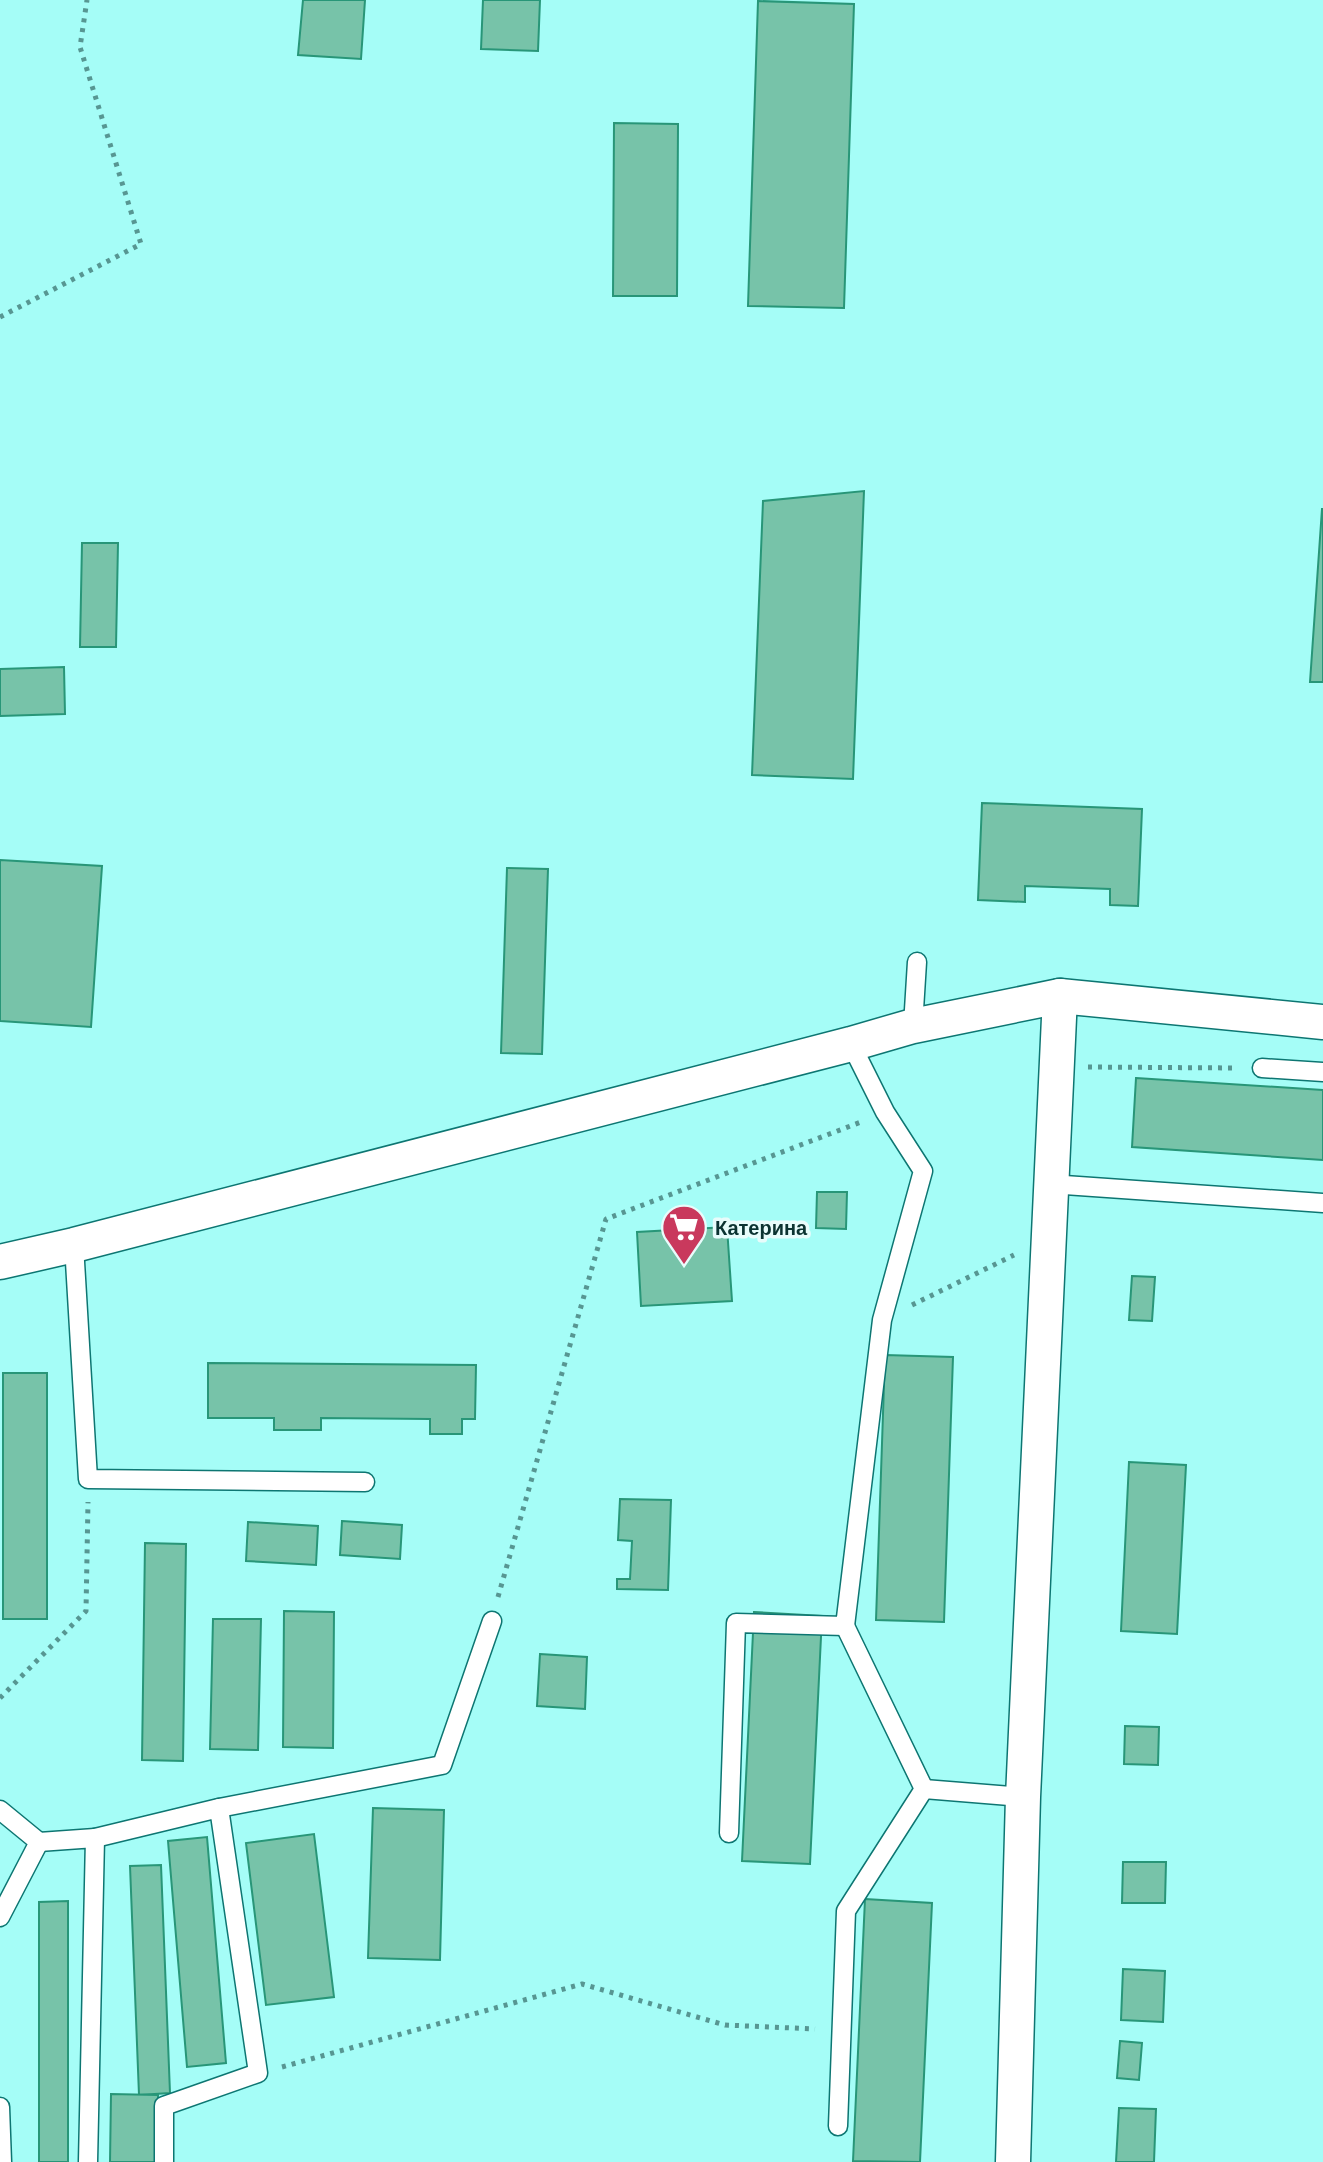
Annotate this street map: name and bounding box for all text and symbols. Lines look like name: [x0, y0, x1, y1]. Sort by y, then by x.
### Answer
supermarket icon: Катерина: [660, 1203, 708, 1266]
place label: Катерина: [715, 1215, 808, 1239]

